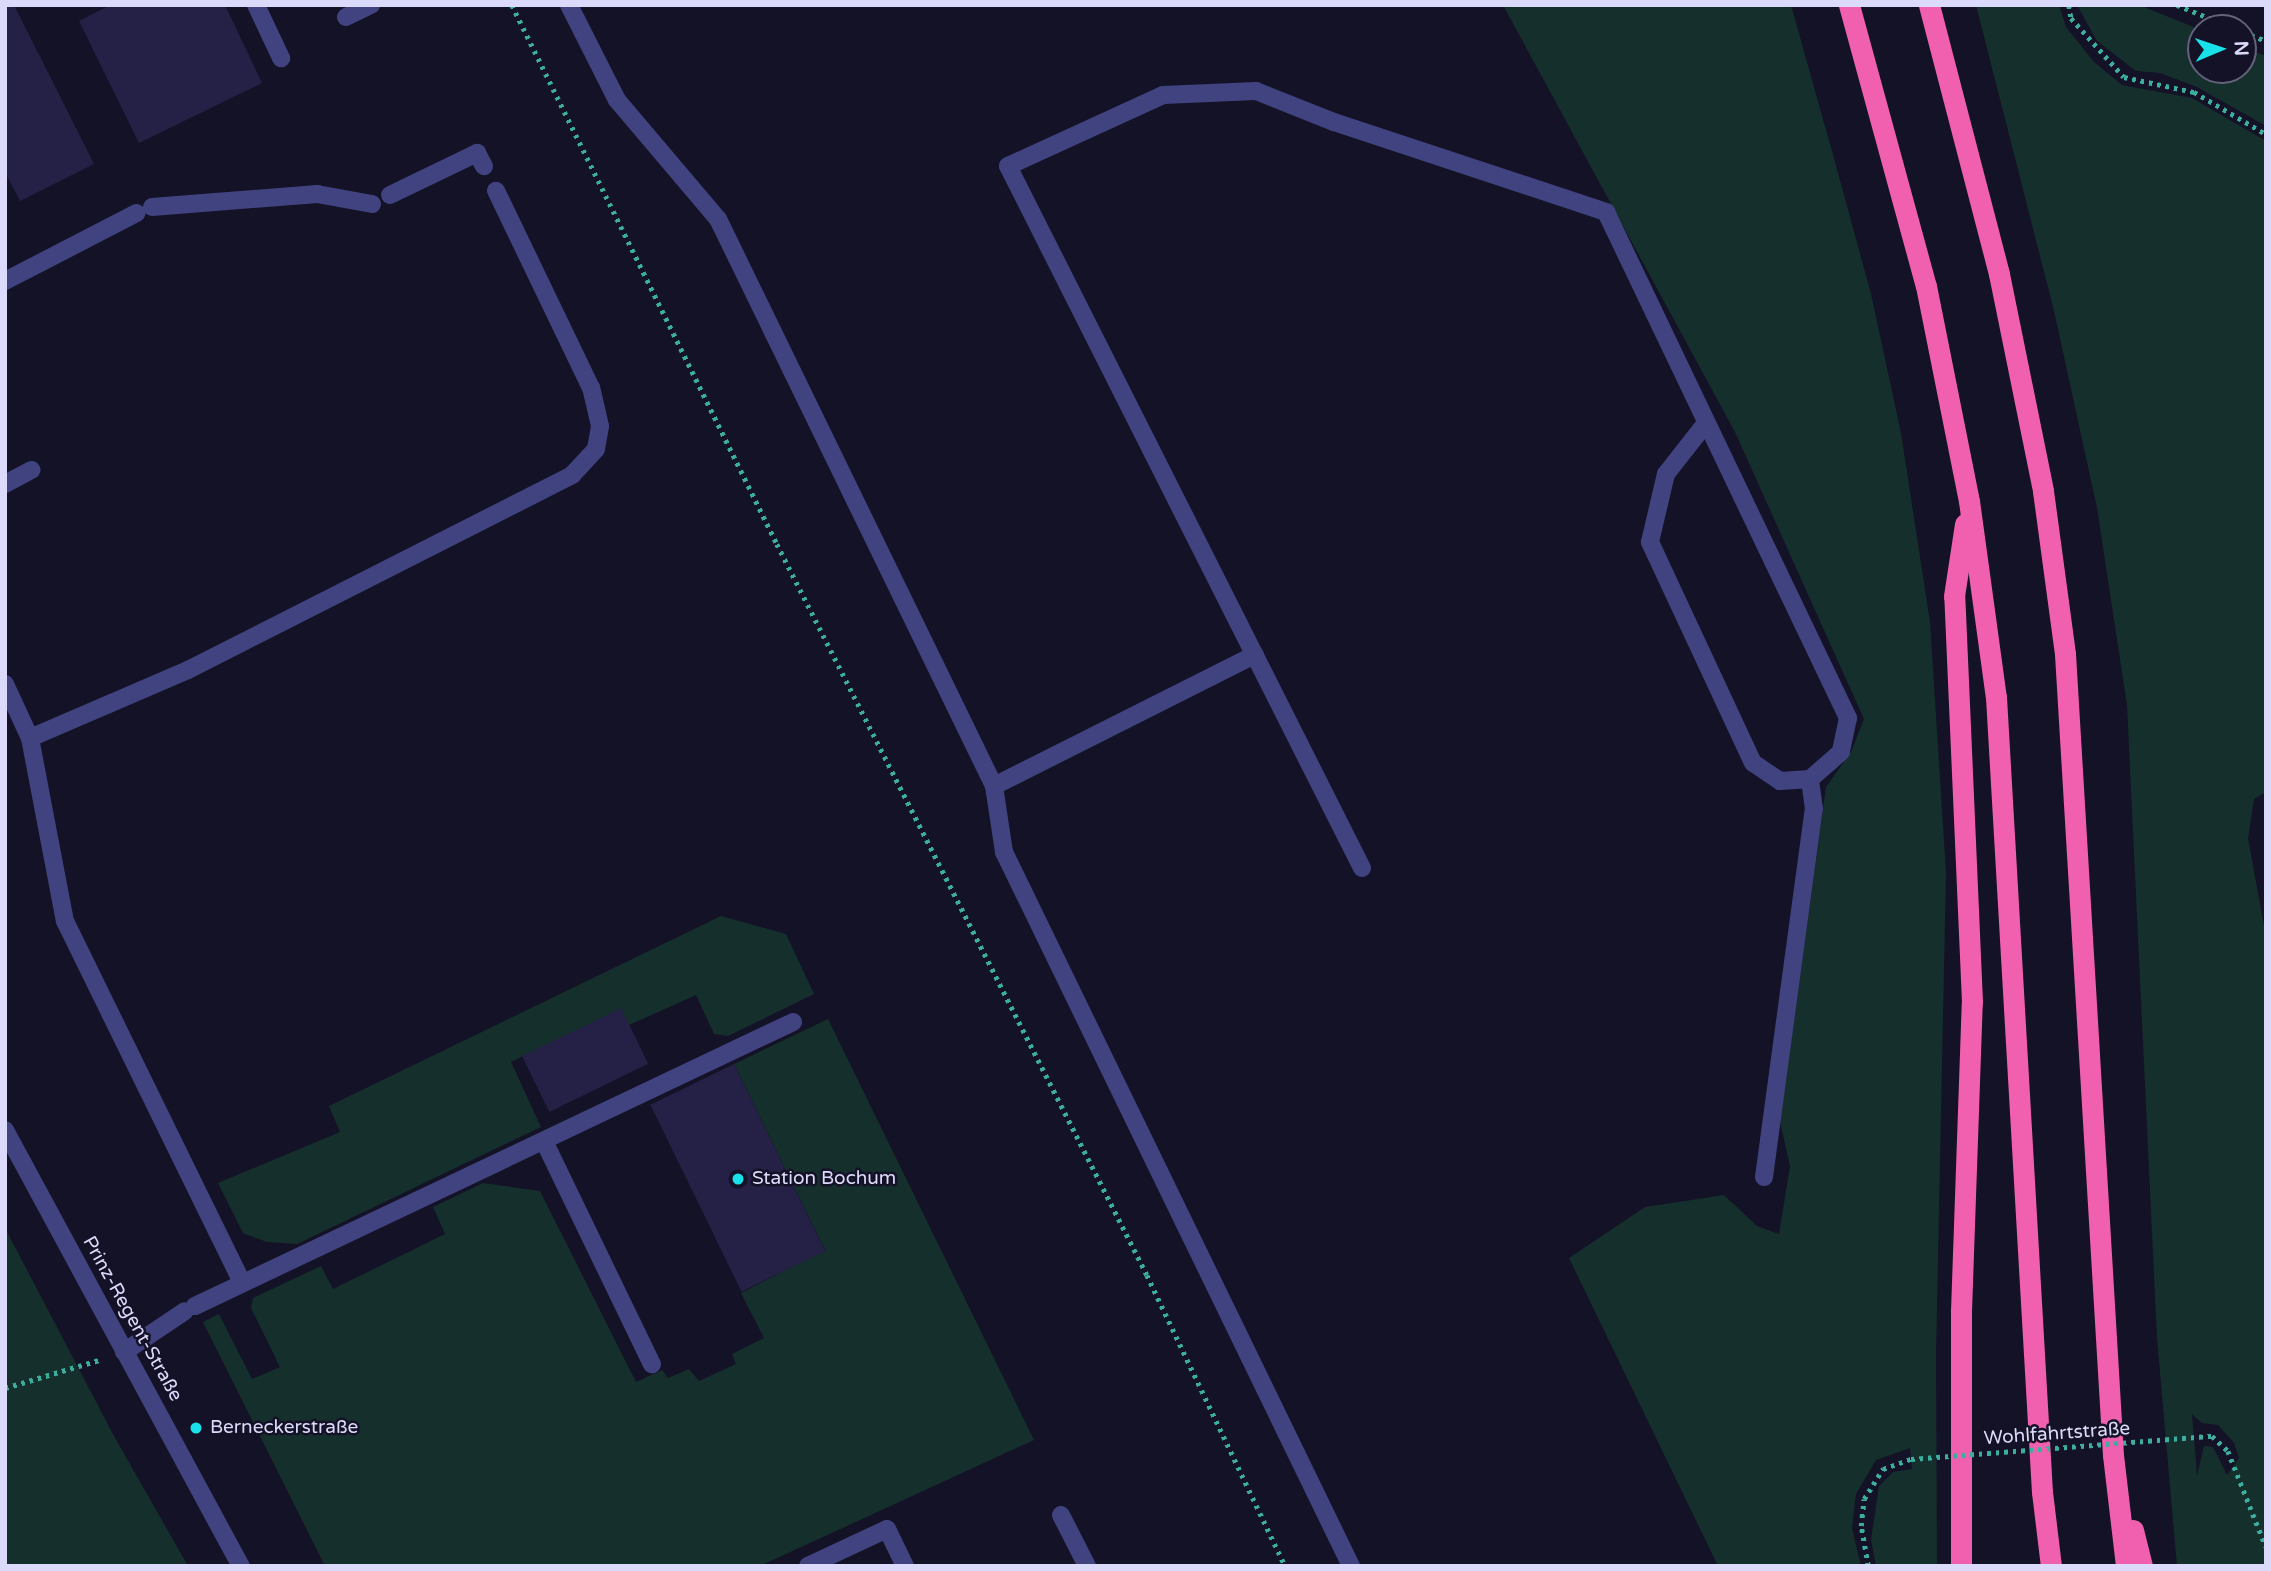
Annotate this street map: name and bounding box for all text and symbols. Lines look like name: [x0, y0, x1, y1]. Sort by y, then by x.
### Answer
north arrow: [2187, 14, 2257, 84]
text: N: [2230, 40, 2252, 56]
place label: Station Bochum: [752, 1168, 896, 1190]
marker: Station Bochum: [730, 1171, 746, 1187]
street label: Prinz-Regent-Straße: [77, 1232, 187, 1406]
place label: Berneckerstraße: [210, 1417, 358, 1439]
street label: Wohlfahrtstraße: [1983, 1418, 2131, 1450]
marker: Berneckerstraße: [188, 1420, 204, 1436]

